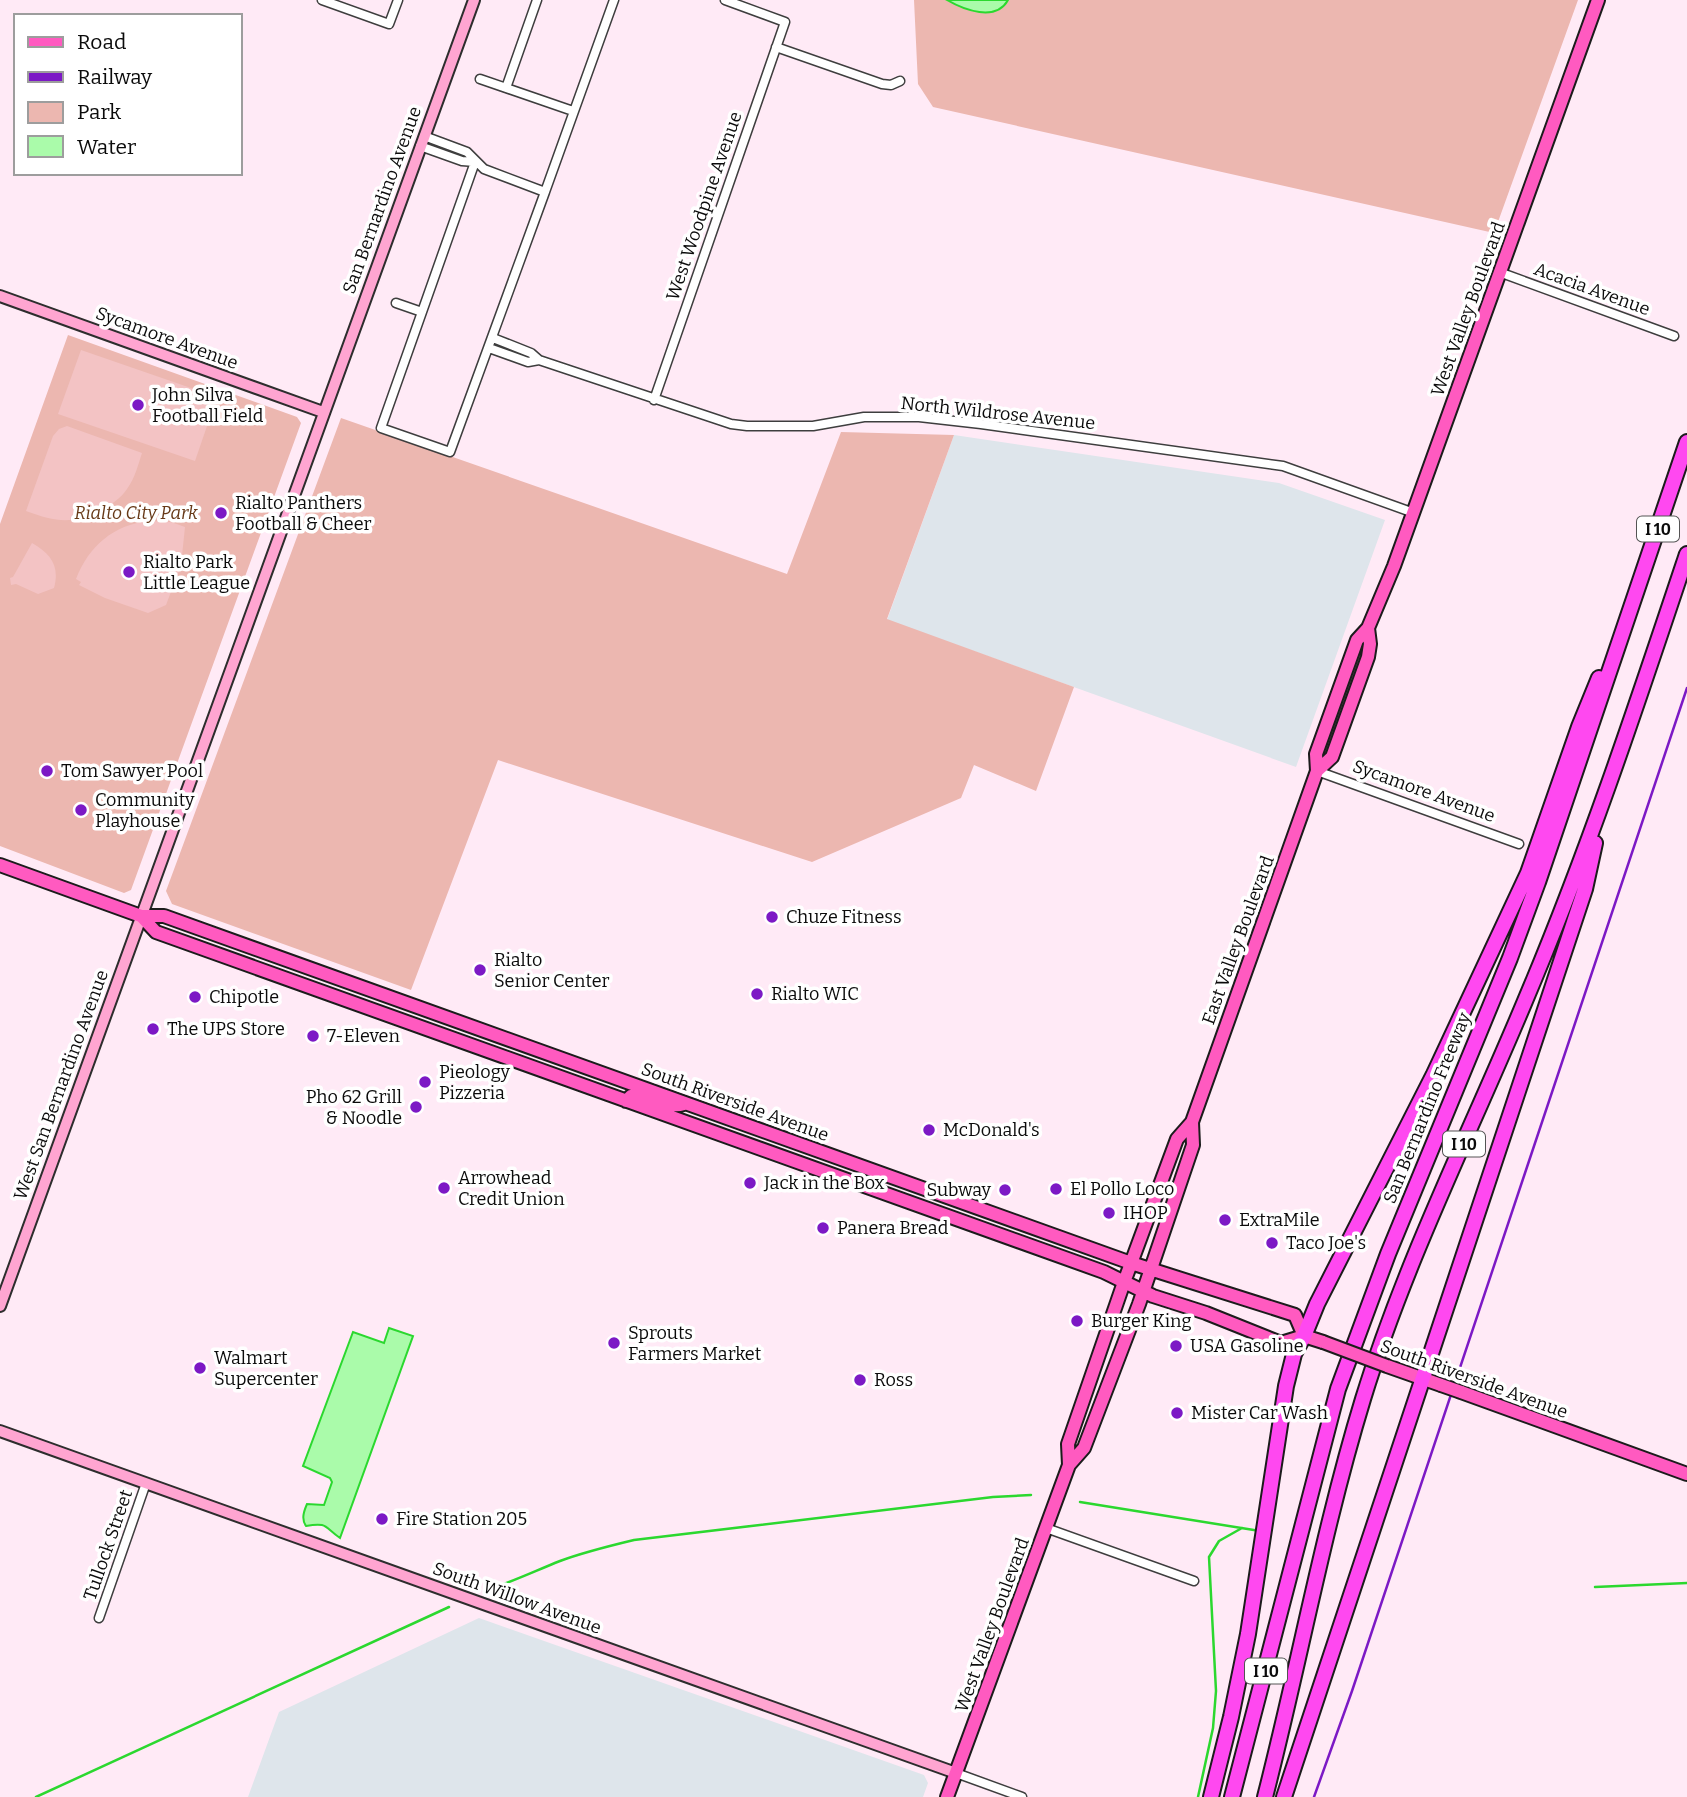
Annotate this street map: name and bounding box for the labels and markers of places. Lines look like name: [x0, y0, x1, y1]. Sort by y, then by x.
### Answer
place label: John Silva Football Field: [151, 384, 264, 427]
marker: John Silva Football Field: [130, 397, 146, 413]
place label: Rialto Panthers Football & Cheer: [235, 492, 372, 535]
marker: Rialto Panthers Football & Cheer: [213, 505, 229, 521]
place label: Rialto Park Little League: [143, 551, 250, 594]
marker: Rialto Park Little League: [121, 564, 137, 580]
place label: Tom Sawyer Pool: [61, 760, 203, 782]
marker: Tom Sawyer Pool: [39, 763, 55, 779]
place label: Community Playhouse: [95, 789, 195, 832]
marker: Community Playhouse: [73, 802, 89, 818]
place label: Chuze Fitness: [786, 906, 902, 928]
marker: Chuze Fitness: [764, 909, 780, 925]
place label: Rialto Senior Center: [494, 949, 610, 992]
marker: Rialto Senior Center: [472, 962, 488, 978]
place label: Rialto WIC: [771, 983, 859, 1005]
place label: Chipotle: [209, 986, 279, 1008]
marker: Rialto WIC: [749, 986, 765, 1002]
marker: Chipotle: [187, 989, 203, 1005]
place label: The UPS Store: [167, 1018, 285, 1040]
marker: The UPS Store: [145, 1021, 161, 1037]
place label: 7-Eleven: [327, 1025, 400, 1047]
marker: 7-Eleven: [305, 1028, 321, 1044]
place label: Pieology Pizzeria: [439, 1061, 511, 1104]
marker: Pieology Pizzeria: [417, 1074, 433, 1090]
place label: Pho 62 Grill & Noodle: [306, 1086, 402, 1129]
marker: Pho 62 Grill & Noodle: [408, 1099, 424, 1115]
place label: McDonald's: [943, 1119, 1040, 1141]
marker: McDonald's: [921, 1122, 937, 1138]
place label: Arrowhead Credit Union: [458, 1167, 565, 1210]
place label: Jack in the Box: [763, 1172, 885, 1194]
marker: Jack in the Box: [742, 1175, 758, 1191]
place label: El Pollo Loco: [1070, 1178, 1174, 1200]
place label: Subway: [926, 1179, 991, 1201]
marker: Arrowhead Credit Union: [436, 1180, 452, 1196]
marker: El Pollo Loco: [1048, 1181, 1064, 1197]
marker: Subway: [997, 1182, 1013, 1198]
place label: IHOP: [1123, 1202, 1168, 1224]
marker: IHOP: [1101, 1205, 1117, 1221]
place label: ExtraMile: [1239, 1209, 1320, 1231]
marker: ExtraMile: [1217, 1212, 1233, 1228]
place label: Panera Bread: [837, 1217, 949, 1239]
marker: Panera Bread: [815, 1220, 831, 1236]
place label: Taco Joe's: [1286, 1232, 1366, 1254]
marker: Taco Joe's: [1264, 1235, 1280, 1251]
place label: Burger King: [1091, 1310, 1192, 1332]
marker: Burger King: [1069, 1313, 1085, 1329]
place label: Sprouts Farmers Market: [628, 1322, 762, 1365]
marker: Sprouts Farmers Market: [606, 1335, 622, 1351]
place label: USA Gasoline: [1190, 1335, 1304, 1357]
marker: USA Gasoline: [1168, 1338, 1184, 1354]
place label: Walmart Supercenter: [214, 1347, 318, 1390]
marker: Walmart Supercenter: [192, 1360, 208, 1376]
place label: Ross: [874, 1369, 913, 1391]
marker: Ross: [852, 1372, 868, 1388]
place label: Mister Car Wash: [1191, 1402, 1328, 1424]
marker: Mister Car Wash: [1169, 1405, 1185, 1421]
place label: Fire Station 205: [396, 1508, 527, 1530]
marker: Fire Station 205: [374, 1511, 390, 1527]

